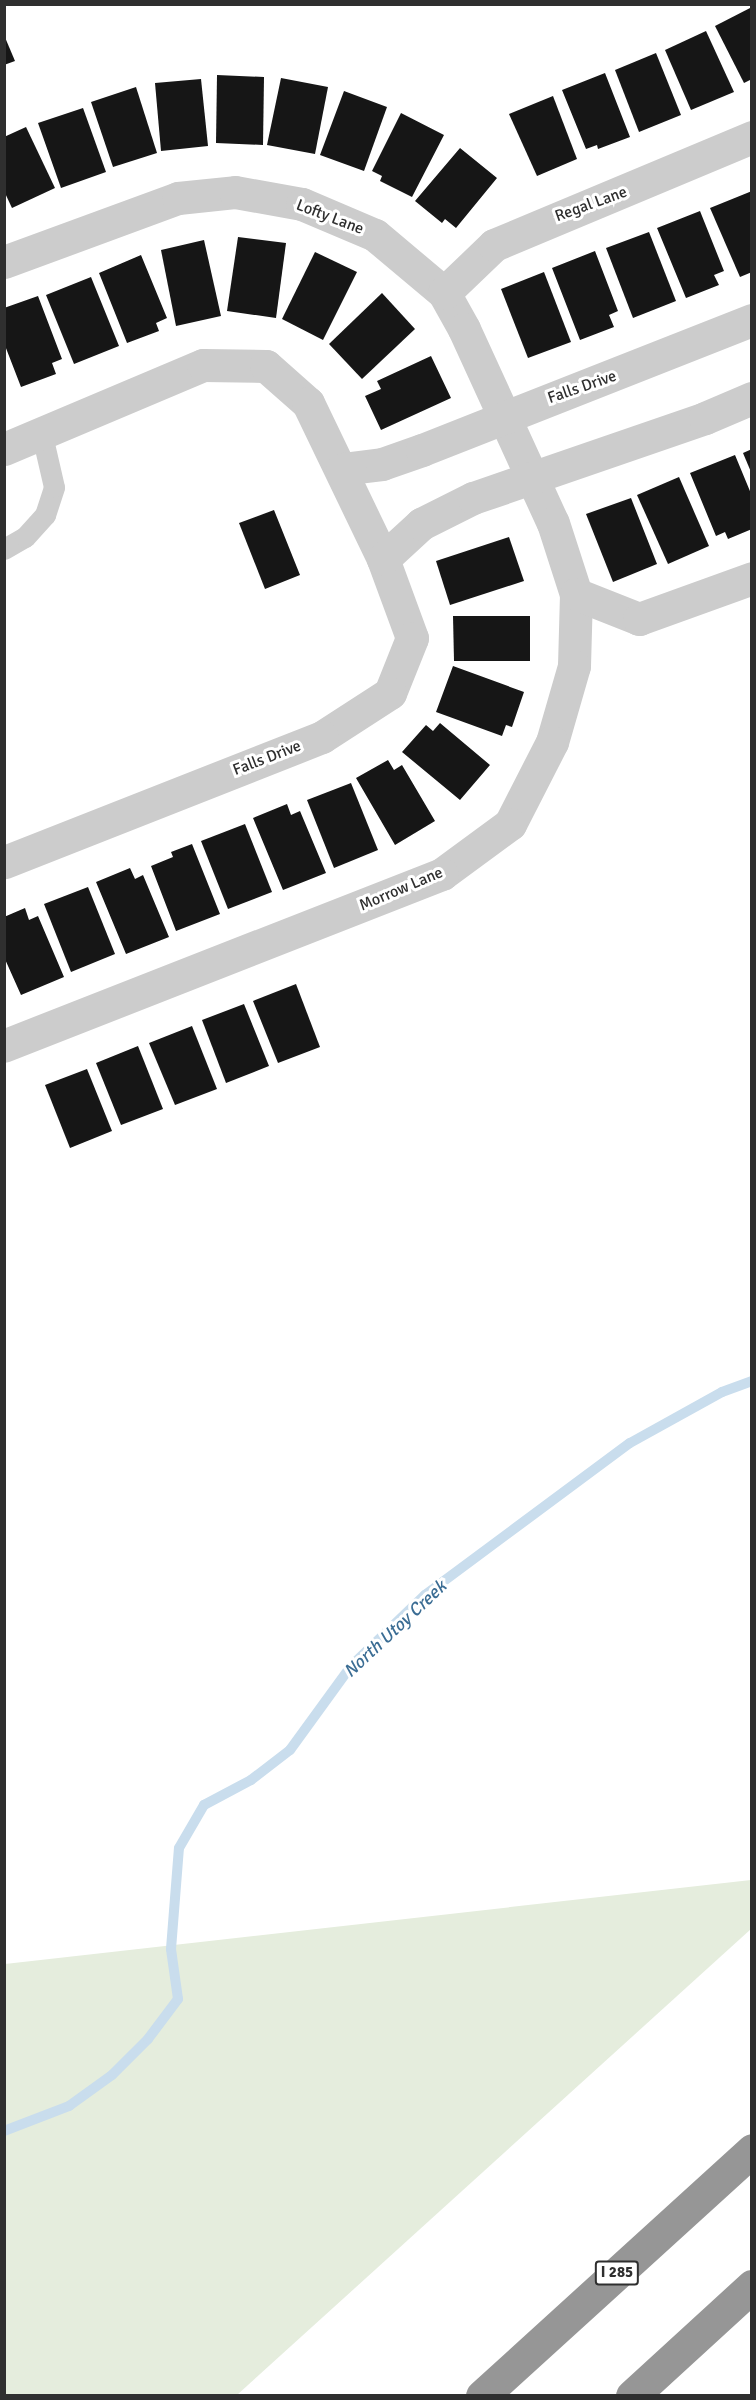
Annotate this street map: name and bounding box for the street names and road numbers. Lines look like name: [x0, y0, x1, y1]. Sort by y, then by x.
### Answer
street label: Regal Lane: [552, 182, 630, 226]
street label: Lofty Lane: [294, 195, 366, 239]
street label: Falls Drive: [545, 366, 619, 408]
street label: Falls Drive: [230, 736, 304, 780]
street label: Morrow Lane: [356, 863, 446, 915]
road number: I 285: [594, 2261, 640, 2285]

